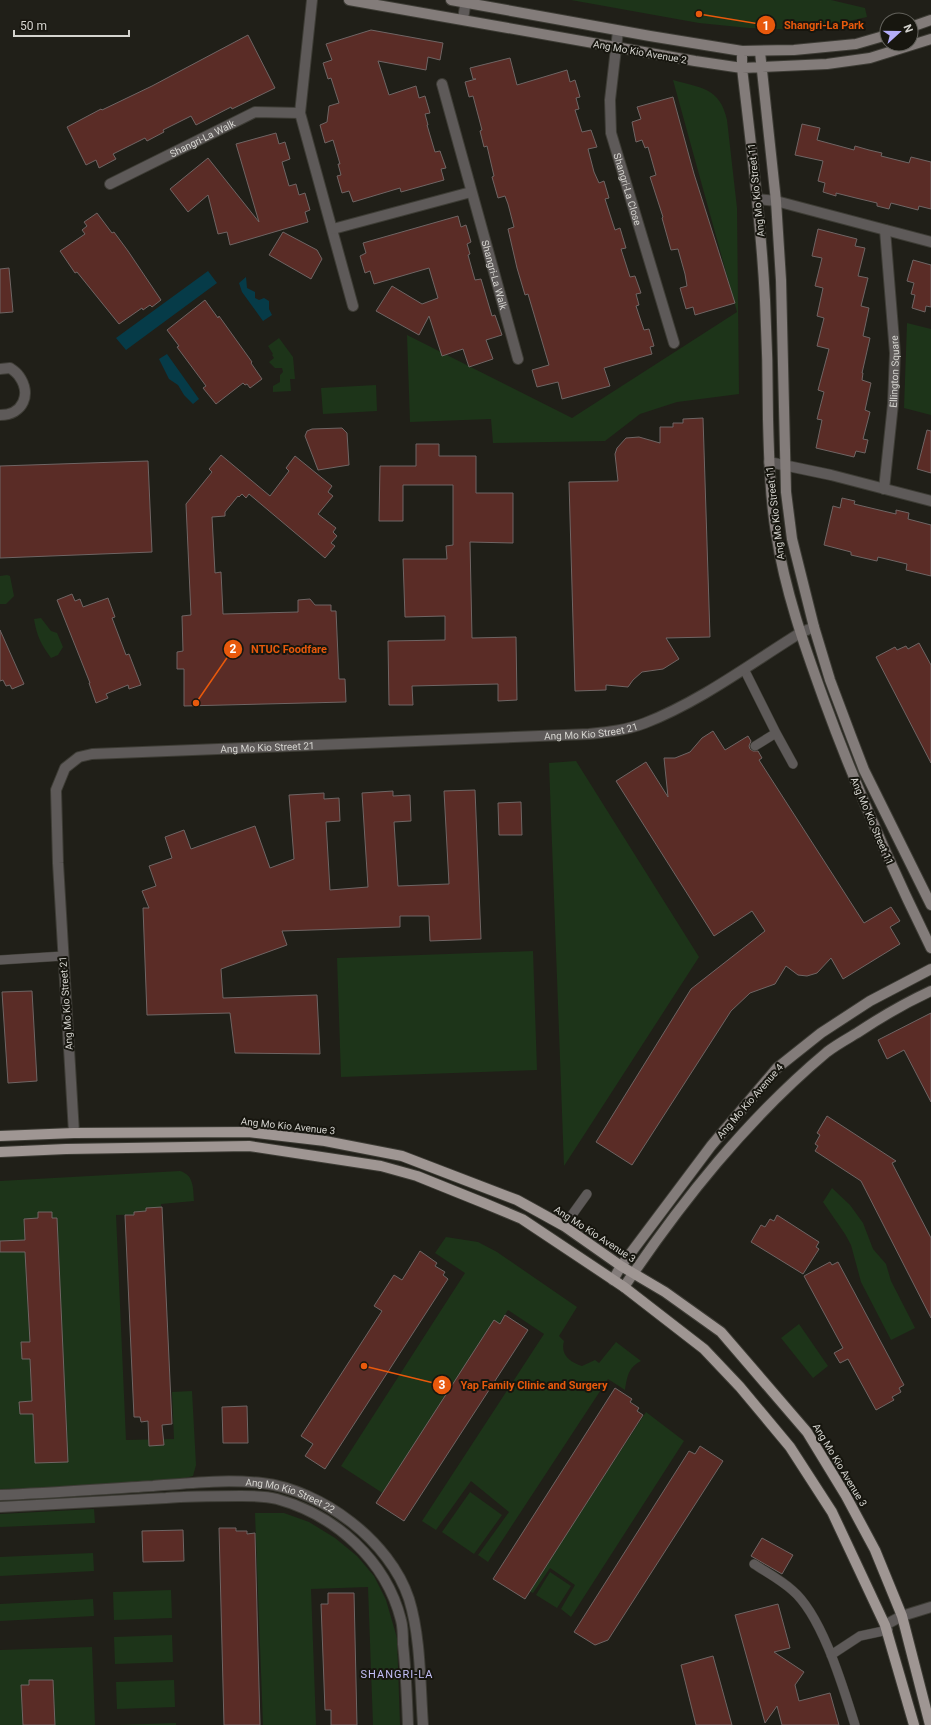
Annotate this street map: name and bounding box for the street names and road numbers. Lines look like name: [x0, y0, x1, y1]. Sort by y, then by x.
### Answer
street label: Ang Mo Kio Avenue 2: [592, 38, 688, 66]
street label: Shangri-La Walk: [168, 117, 238, 159]
street label: Ang Mo Kio Street 11: [746, 143, 766, 237]
street label: Shangri-La Close: [612, 151, 644, 227]
street label: Shangri-La Walk: [480, 239, 510, 312]
street label: Ellington Square: [887, 335, 901, 408]
street label: Ang Mo Kio Street 11: [764, 466, 786, 560]
street label: Ang Mo Kio Street 21: [544, 720, 639, 741]
street label: Ang Mo Kio Street 21: [220, 740, 315, 754]
street label: Ang Mo Kio Street 11: [849, 776, 895, 866]
street label: Ang Mo Kio Street 21: [57, 956, 75, 1050]
street label: Ang Mo Kio Avenue 4: [715, 1061, 785, 1140]
street label: Ang Mo Kio Avenue 3: [240, 1116, 336, 1136]
street label: Ang Mo Kio Avenue 3: [552, 1204, 638, 1264]
street label: Ang Mo Kio Avenue 3: [811, 1422, 869, 1508]
street label: Ang Mo Kio Street 22: [245, 1476, 337, 1515]

